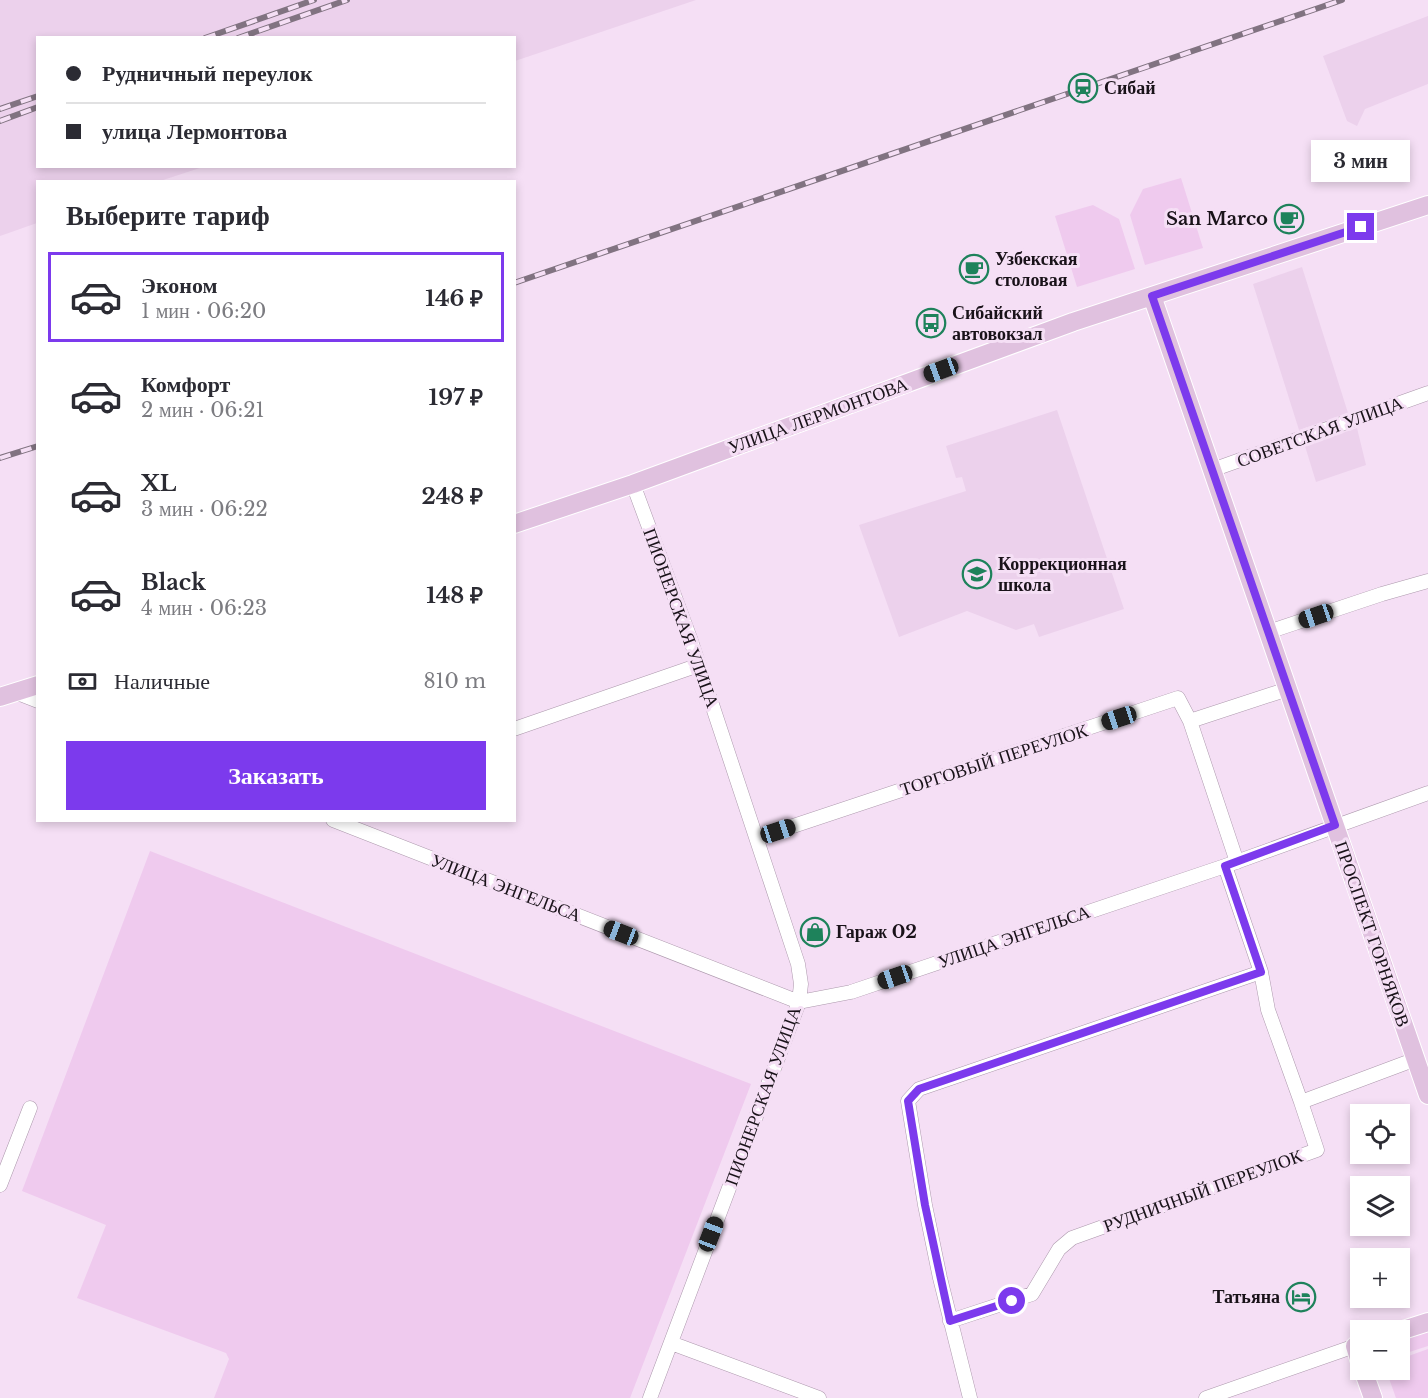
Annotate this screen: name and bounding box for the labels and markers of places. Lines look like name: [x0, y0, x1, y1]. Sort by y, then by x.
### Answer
station icon: Сибай: [1067, 72, 1099, 104]
place label: Сибай: [1104, 77, 1156, 99]
cafe icon: San Marco: [1273, 203, 1305, 235]
place label: San Marco: [1166, 208, 1268, 230]
place label: Узбекская столовая: [995, 248, 1078, 291]
cafe icon: Узбекская столовая: [958, 253, 990, 285]
place label: Сибайский автовокзал: [952, 302, 1043, 345]
bus stop icon: Сибайский автовокзал: [915, 307, 947, 339]
place label: Коррекционная школа: [998, 553, 1127, 596]
school or university icon: Коррекционная школа: [961, 558, 993, 590]
shop icon: Гараж 02: [799, 916, 831, 948]
place label: Гараж 02: [836, 921, 917, 943]
hotel icon: Татьяна: [1285, 1281, 1317, 1313]
place label: Татьяна: [1212, 1286, 1280, 1308]

